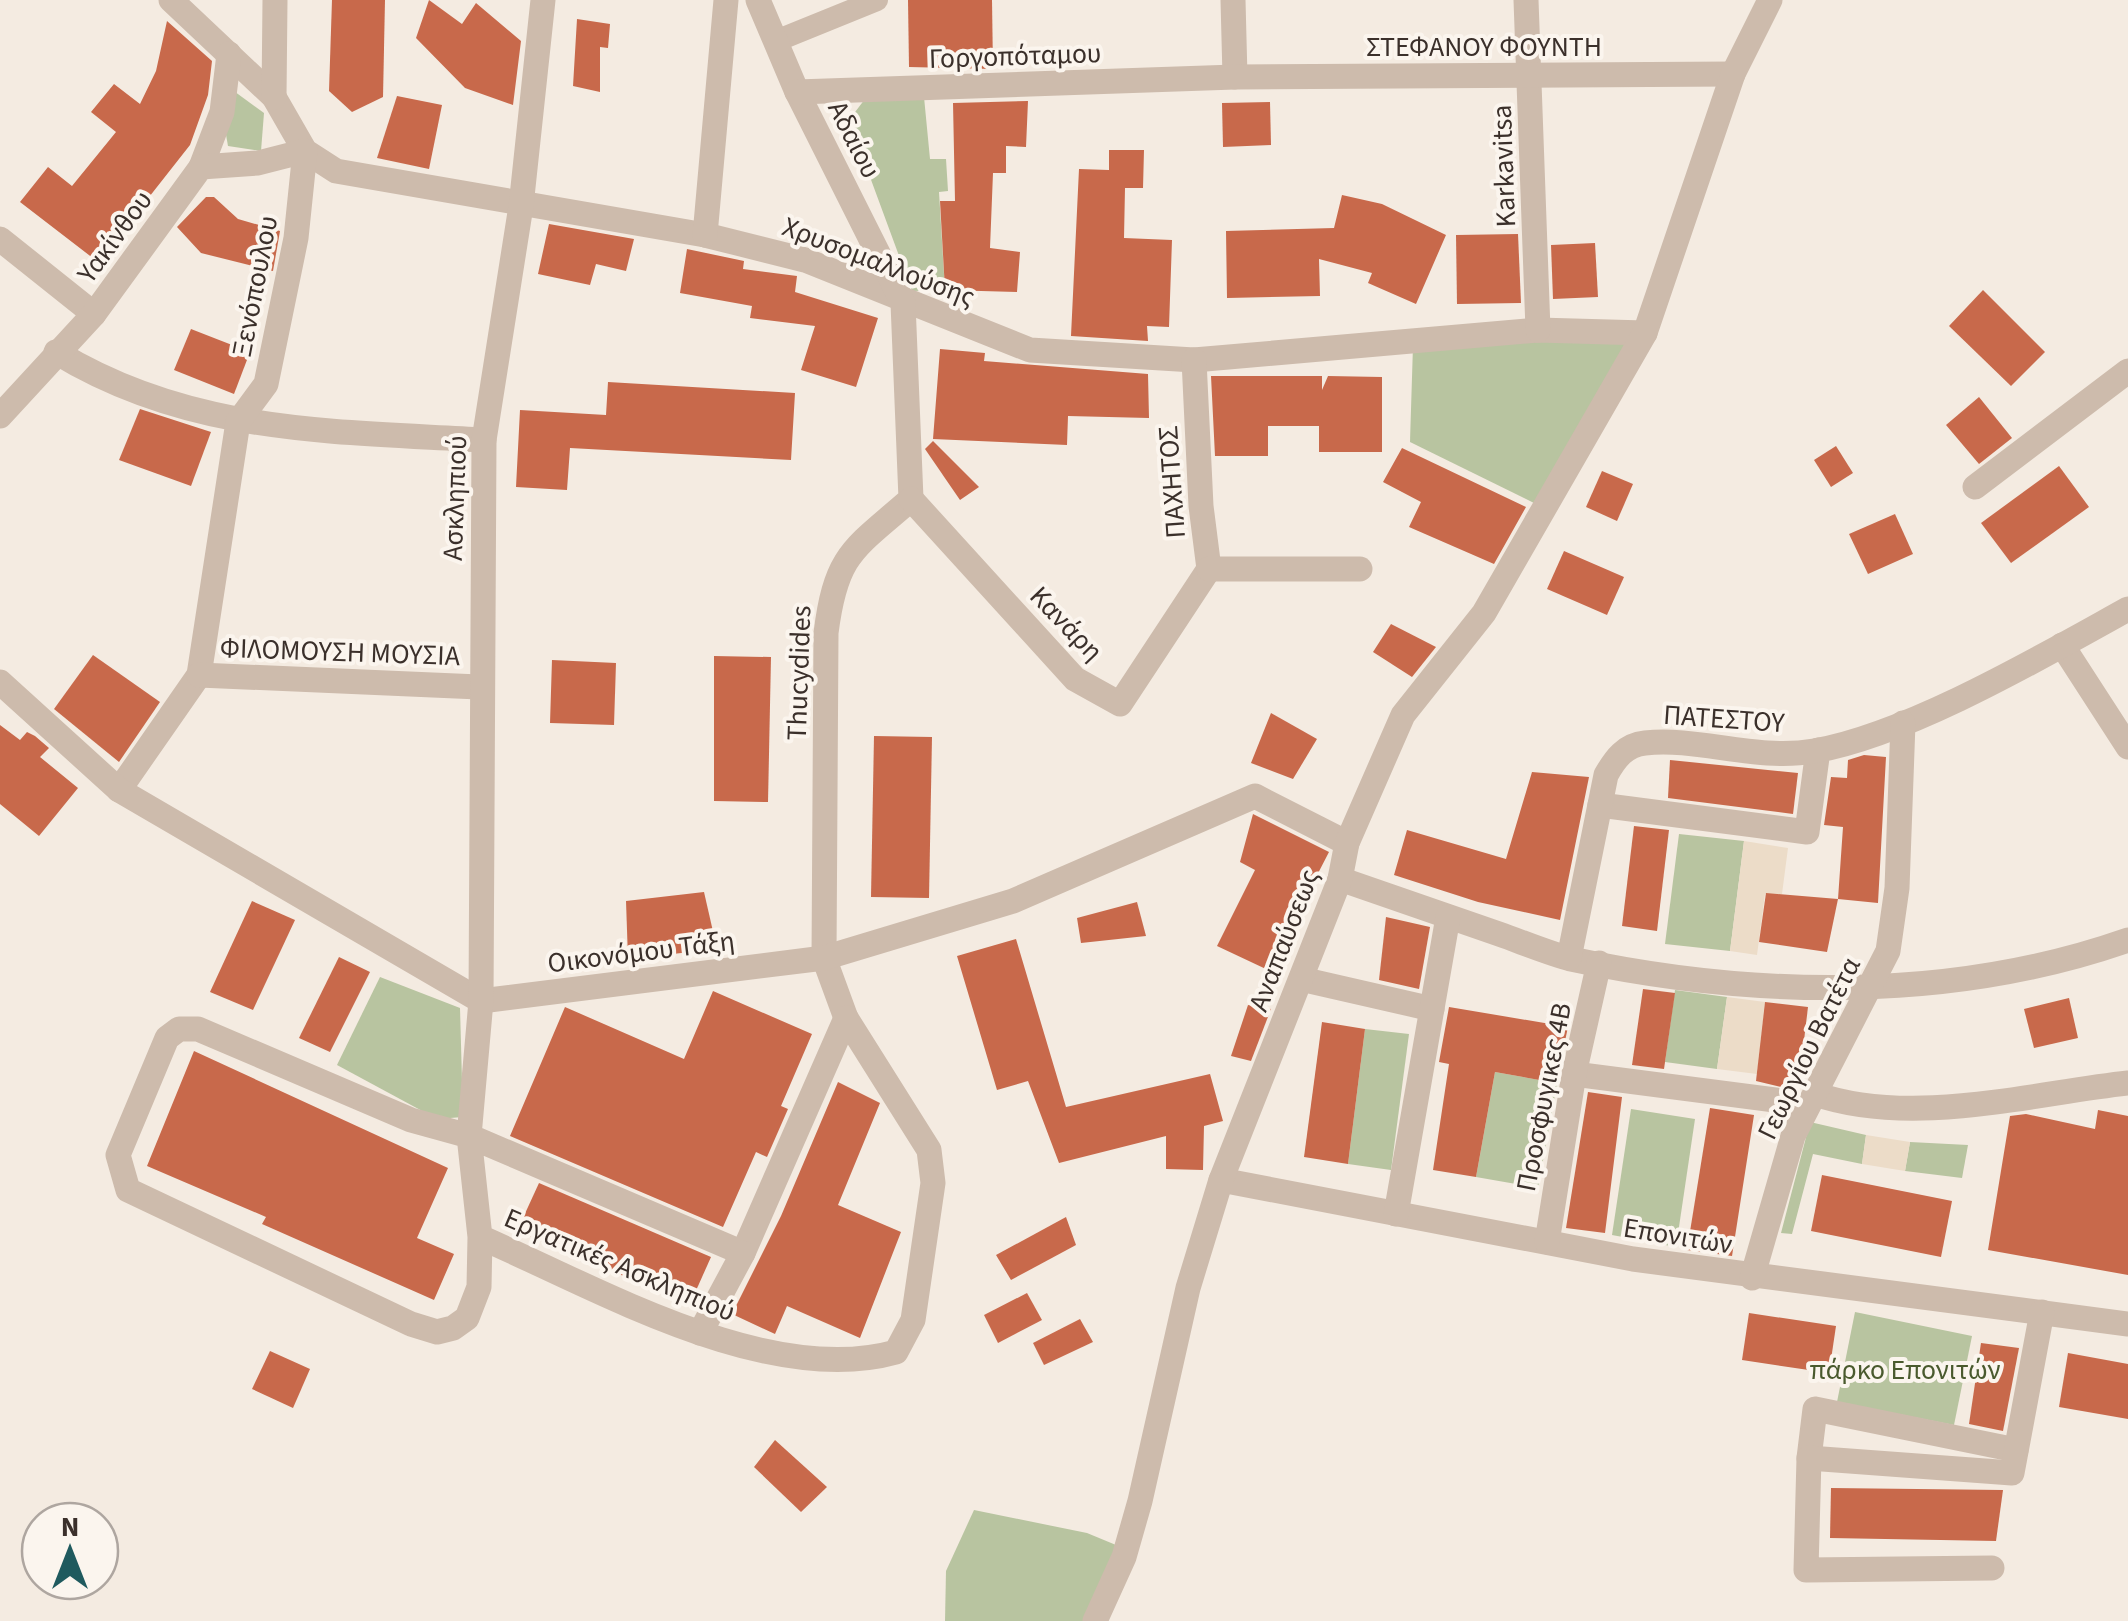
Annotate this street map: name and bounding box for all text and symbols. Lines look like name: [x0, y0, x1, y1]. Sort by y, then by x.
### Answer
street label: ΣΤΕΦΑΝΟΥ ΦΟΥΝΤΗ: [1366, 27, 1602, 67]
street label: Γοργοπόταμου: [928, 33, 1102, 79]
street label: Αδαίου: [818, 94, 891, 185]
street label: Karkavitsa: [1482, 104, 1526, 228]
street label: Υακίνθου: [67, 182, 162, 292]
street label: Χρυσομαλλούσης: [777, 207, 981, 317]
street label: Ξενόπουλου: [222, 212, 288, 360]
street label: ΠΑΧΗΤΟΣ: [1148, 424, 1196, 540]
street label: Ασκληπιού: [433, 435, 477, 561]
street label: Κανάρη: [1020, 577, 1112, 670]
street label: Thucydides: [777, 605, 821, 741]
street label: ΦΙΛΟΜΟΥΣΗ ΜΟΥΣΙΑ: [219, 628, 461, 676]
street label: ΠΑΤΕΣΤΟΥ: [1662, 695, 1786, 743]
street label: Αναπαύσεως: [1239, 864, 1329, 1017]
street label: Οικονόμου Τάξη: [545, 921, 737, 983]
street label: Γεωργίου Βατέτα: [1747, 950, 1871, 1146]
street label: Προσφυγικες 4Β: [1506, 999, 1582, 1195]
street label: Εργατικές Ασκληπιού: [498, 1198, 741, 1332]
street label: Επονιτών: [1620, 1208, 1735, 1264]
park label: πάρκο Επονιτών: [1810, 1350, 2000, 1390]
north arrow: [20, 1501, 120, 1601]
text: N: [61, 1507, 79, 1547]

